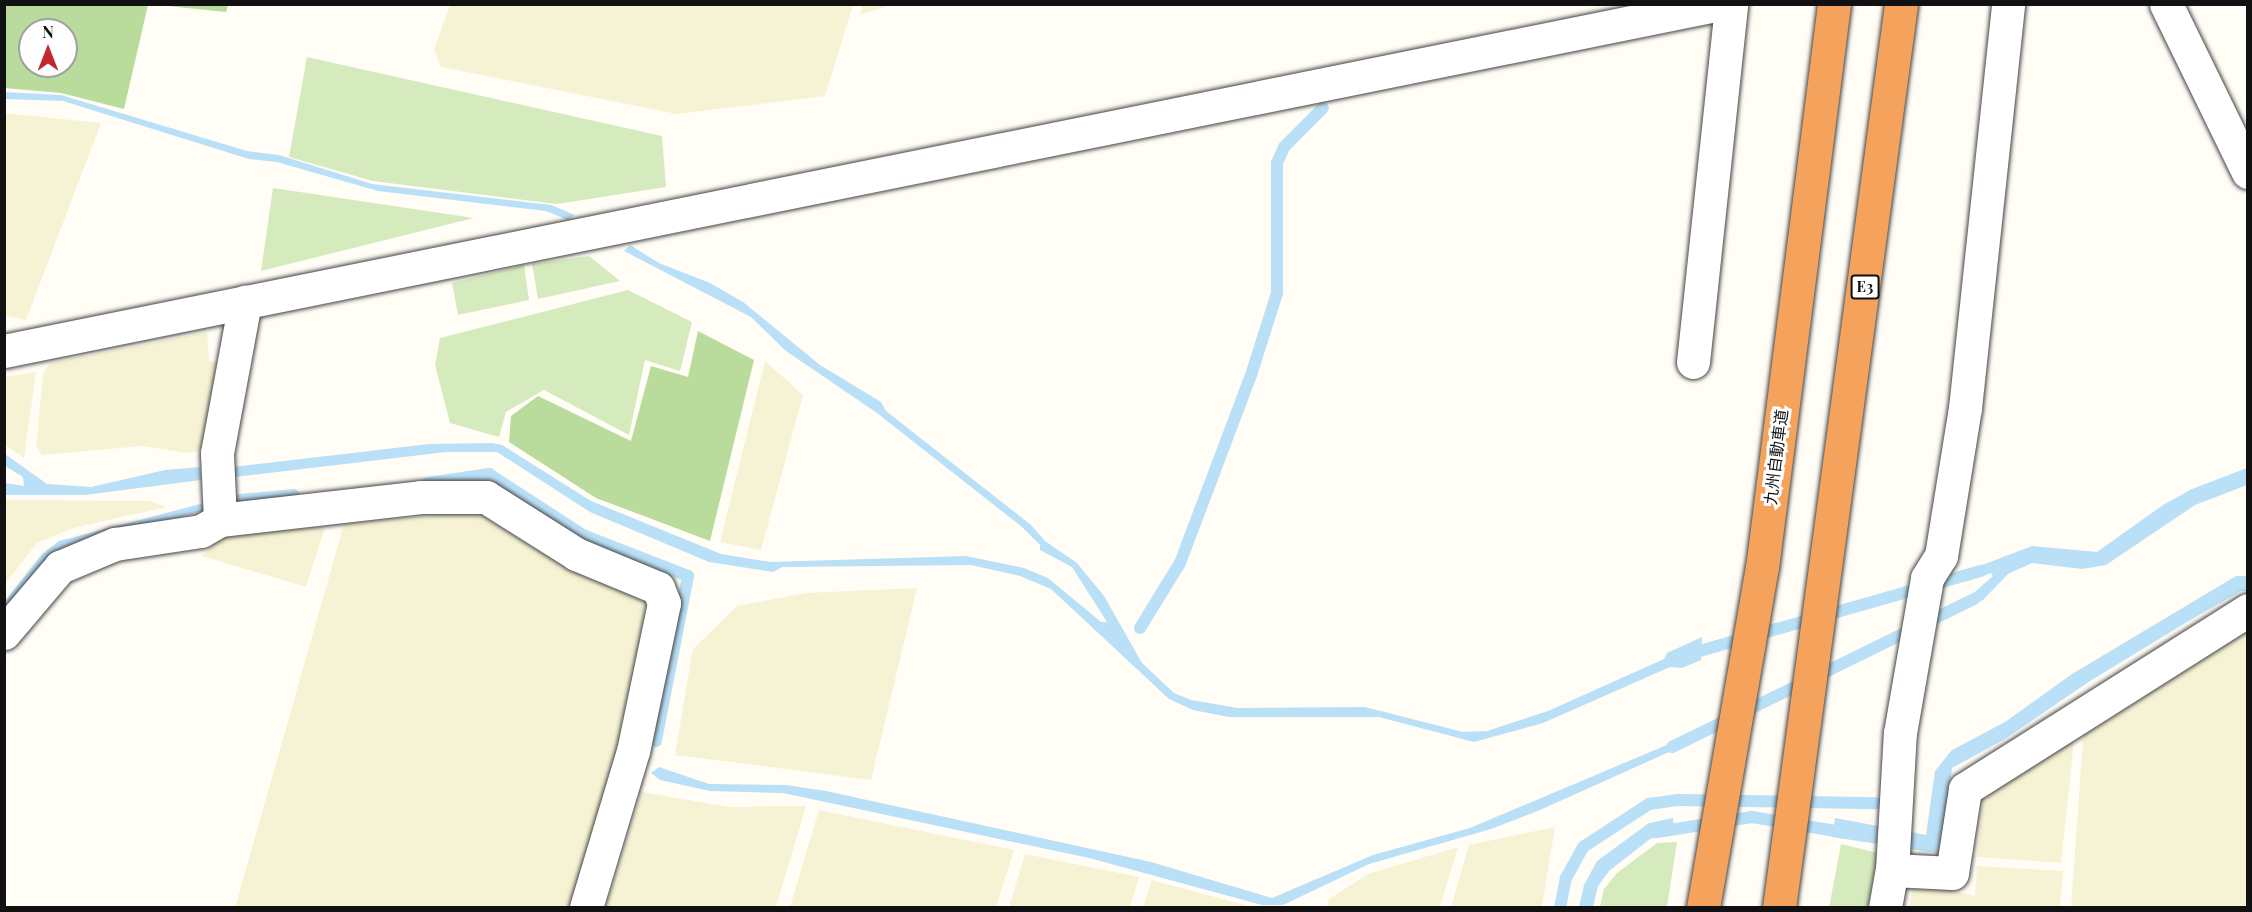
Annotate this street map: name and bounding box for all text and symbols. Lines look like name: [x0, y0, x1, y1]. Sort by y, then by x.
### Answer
north arrow: [18, 18, 78, 78]
text: N: [42, 21, 54, 42]
road number: E3: [1850, 275, 1880, 299]
street label: 九州自動車道: [1761, 408, 1791, 506]

